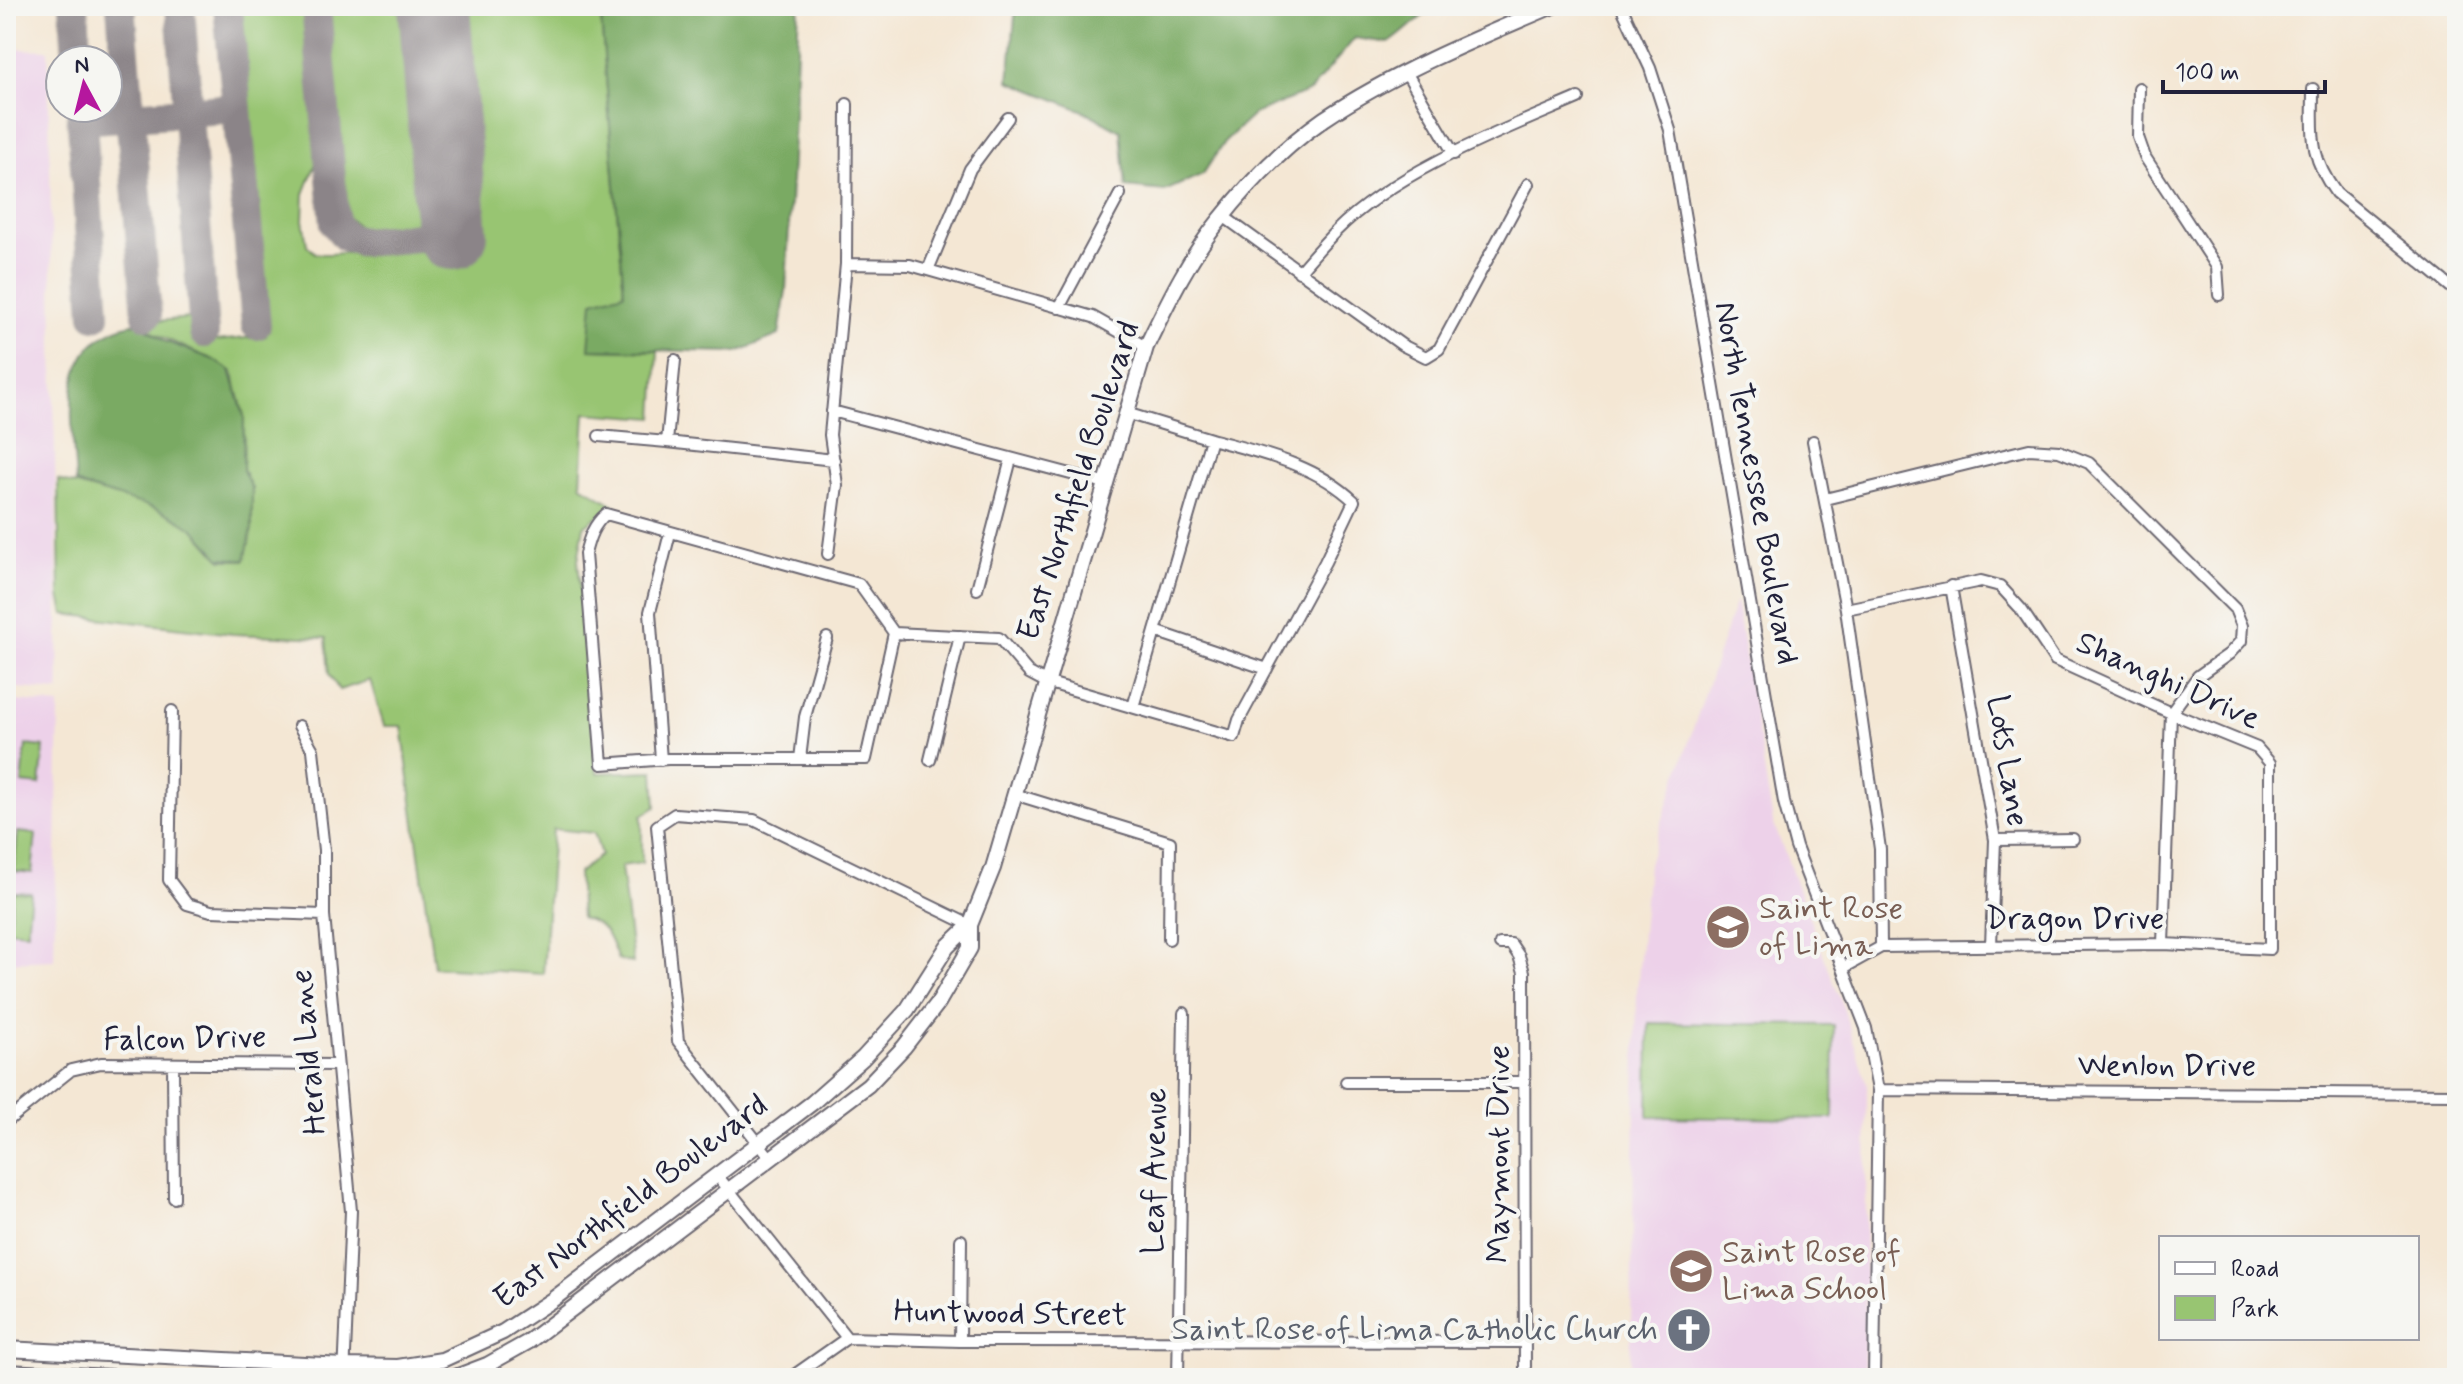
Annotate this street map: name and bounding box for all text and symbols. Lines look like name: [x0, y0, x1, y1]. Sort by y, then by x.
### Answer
north arrow: [44, 44, 124, 124]
scale bar: [2163, 44, 2325, 94]
text: N: [73, 51, 91, 81]
text: 100 m: [2175, 58, 2239, 89]
street label: North Tennessee Boulevard: [1703, 298, 1809, 668]
street label: East Northfield Boulevard: [1008, 316, 1150, 646]
street label: Shanghi Drive: [2069, 622, 2267, 740]
street label: Lots Lane: [1976, 692, 2038, 830]
place label: Saint Rose of Lima: [1759, 888, 1903, 967]
street label: Dragon Drive: [1986, 898, 2164, 942]
school or university icon: Saint Rose of Lima: [1704, 903, 1752, 951]
street label: Herald Lane: [281, 967, 337, 1137]
street label: Falcon Drive: [103, 1017, 267, 1061]
street label: Maymont Drive: [1478, 1045, 1520, 1263]
street label: Wenlon Drive: [2078, 1045, 2256, 1087]
street label: East Northfield Boulevard: [485, 1085, 777, 1319]
street label: Leaf Avenue: [1133, 1088, 1177, 1254]
place label: Saint Rose of Lima School: [1722, 1232, 1901, 1311]
legend: [2159, 1236, 2419, 1340]
school or university icon: Saint Rose of Lima School: [1667, 1247, 1715, 1295]
text: Road: [2231, 1254, 2279, 1285]
street label: Huntwood Street: [893, 1291, 1127, 1337]
text: Park: [2231, 1294, 2279, 1325]
church icon: Saint Rose of Lima Catholic Church: [1665, 1306, 1713, 1354]
place label: Saint Rose of Lima Catholic Church: [1172, 1309, 1658, 1351]

